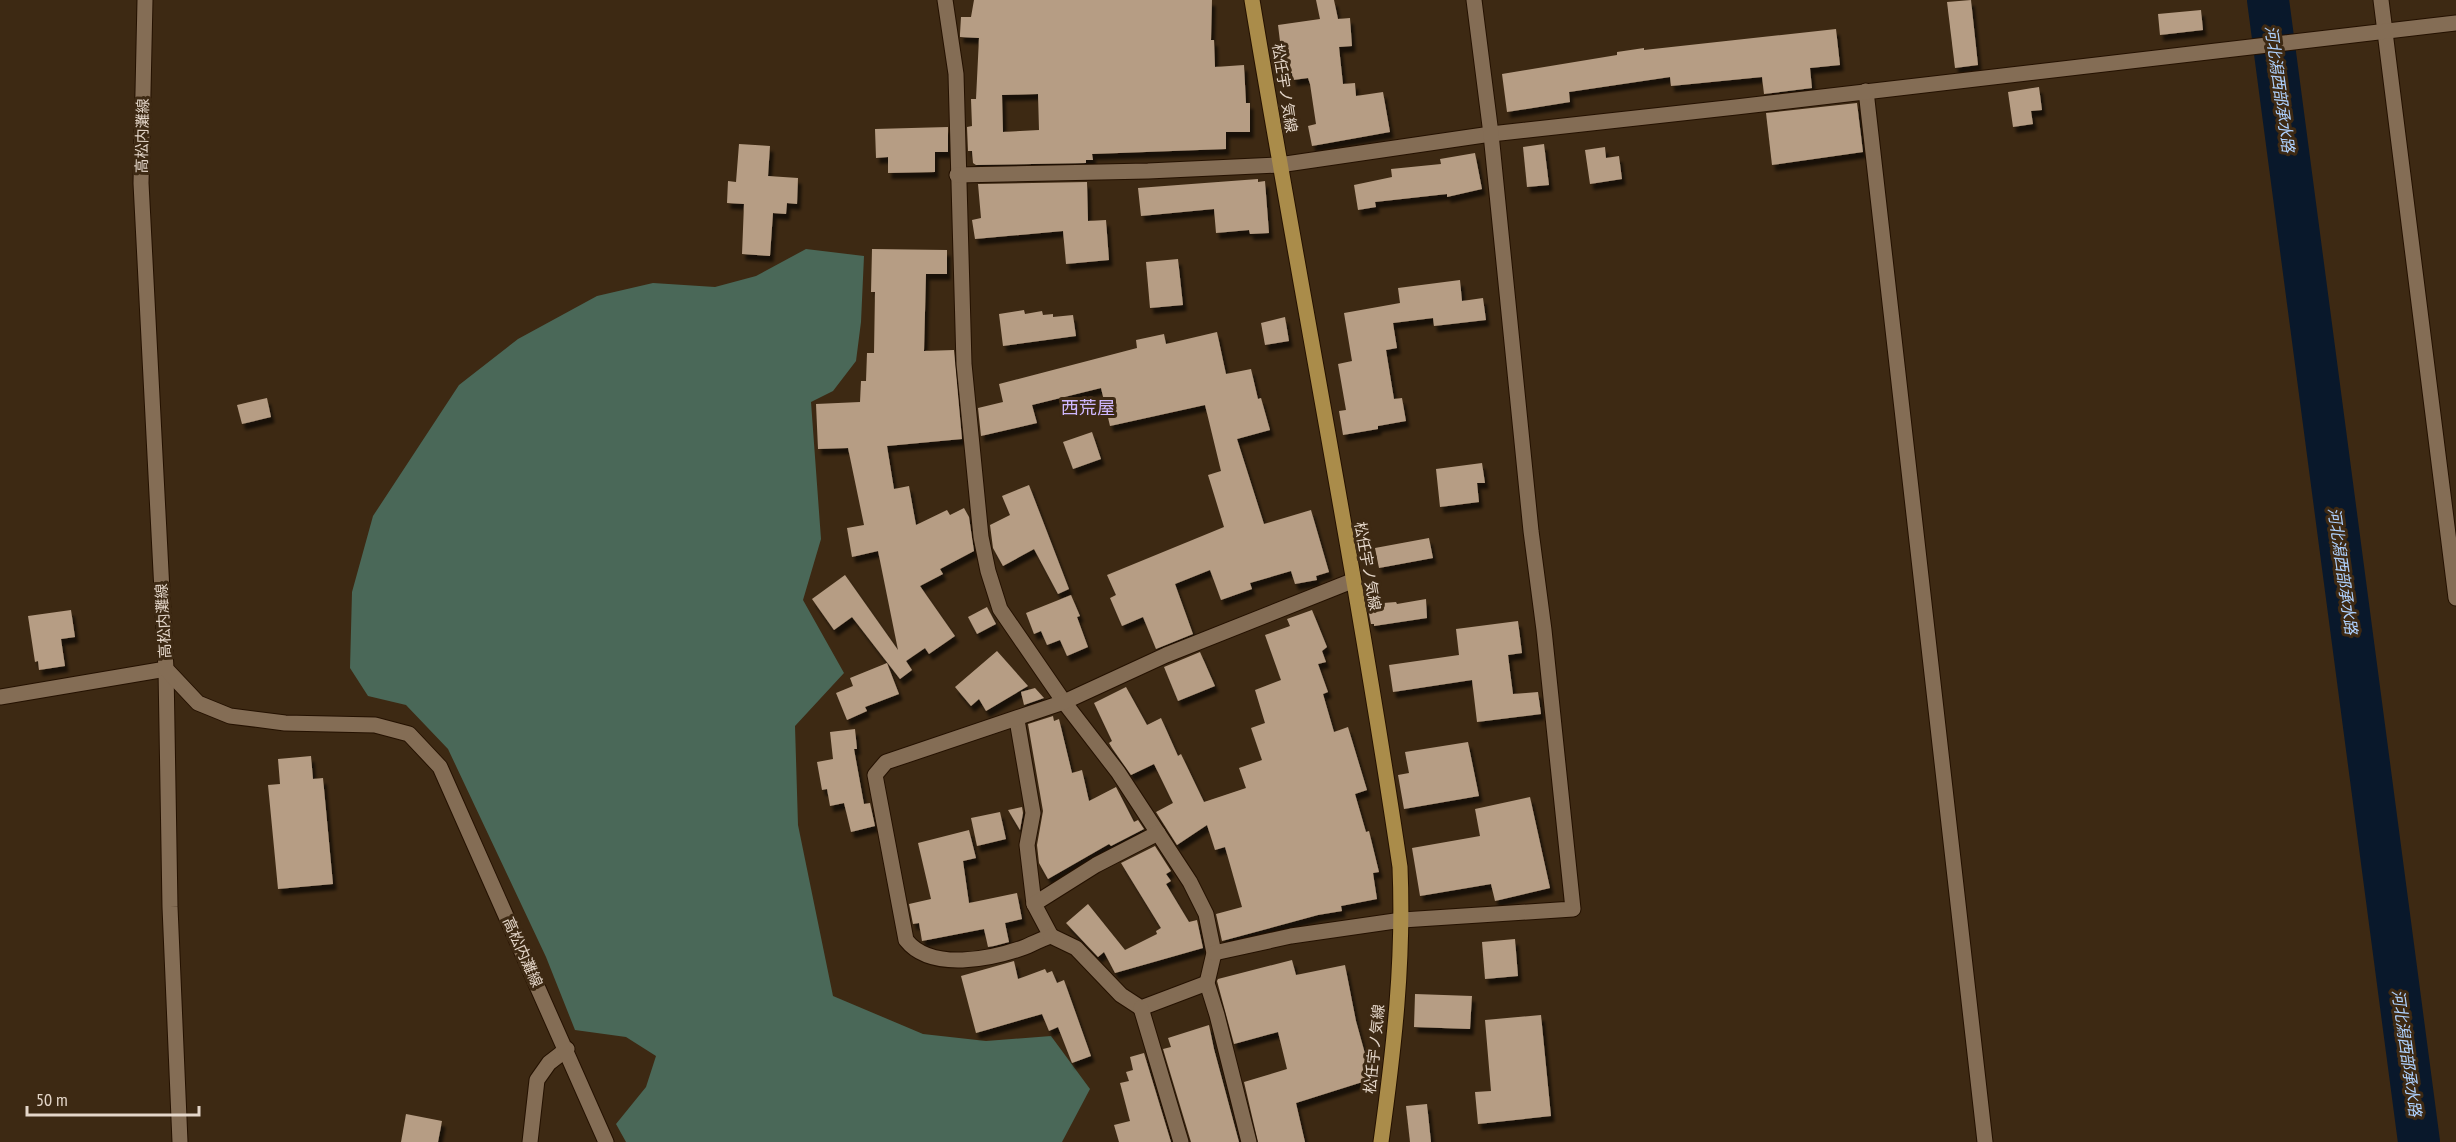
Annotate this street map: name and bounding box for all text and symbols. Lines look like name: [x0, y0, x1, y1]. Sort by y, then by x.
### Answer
water label: 河北潟西部承水路: [2261, 24, 2299, 156]
street label: 松任宇ノ気線: [1269, 42, 1301, 134]
street label: 高松内灘線: [132, 98, 152, 174]
district label: 西荒屋: [1061, 396, 1115, 419]
water label: 河北潟西部承水路: [2324, 506, 2362, 638]
street label: 松任宇ノ気線: [1351, 520, 1385, 612]
street label: 高松内灘線: [152, 583, 174, 659]
street label: 高松内灘線: [499, 914, 547, 990]
water label: 河北潟西部承水路: [2388, 988, 2426, 1120]
street label: 松任宇ノ気線: [1360, 1003, 1388, 1095]
scale bar: [27, 1079, 200, 1117]
text: 50 m: [36, 1088, 68, 1111]

